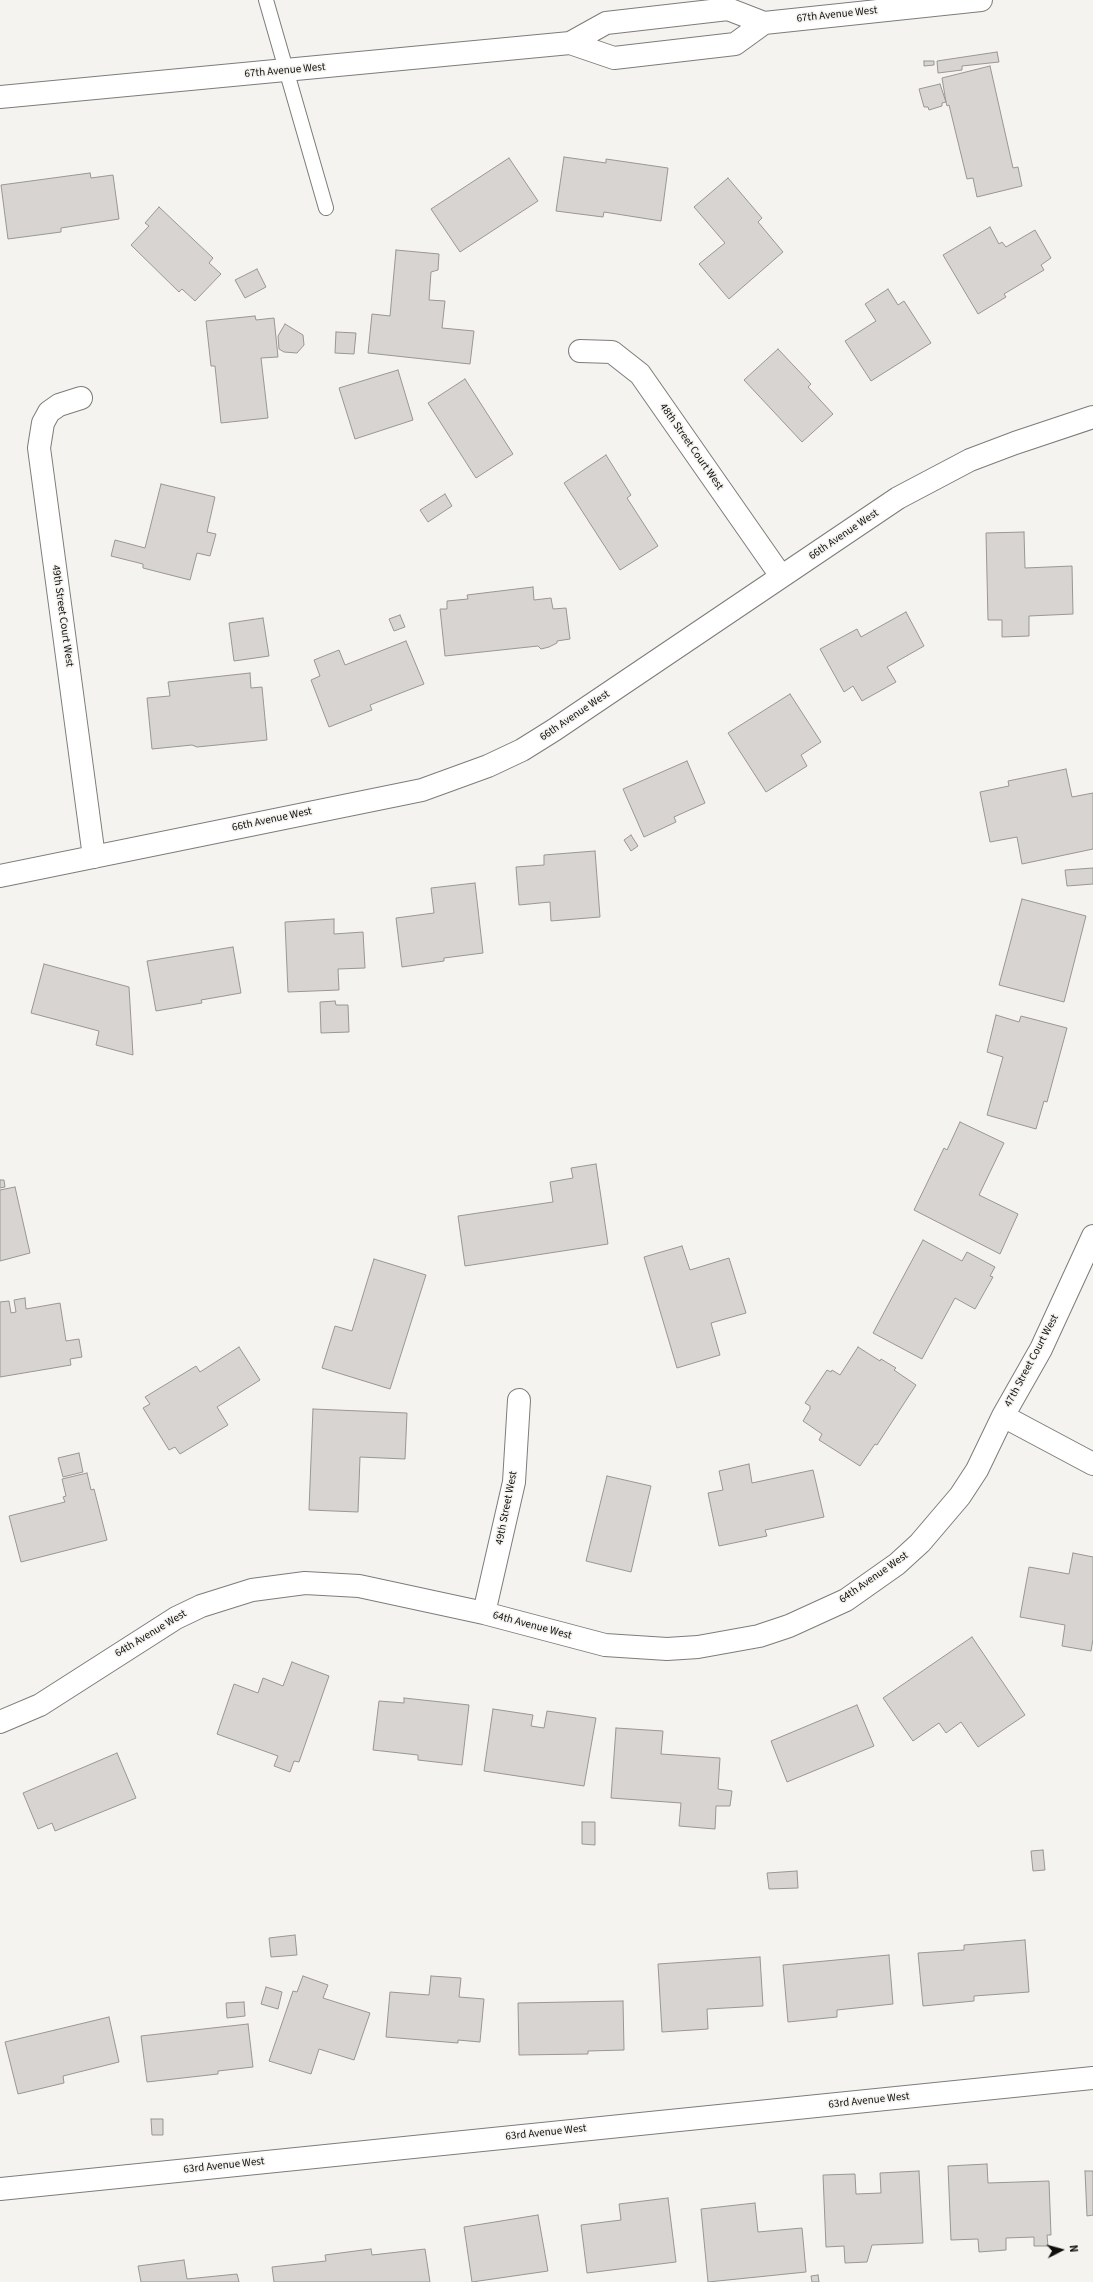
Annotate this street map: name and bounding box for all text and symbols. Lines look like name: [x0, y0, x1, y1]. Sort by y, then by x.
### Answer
street label: 67th Avenue West: [796, 4, 878, 26]
street label: 67th Avenue West: [244, 61, 326, 81]
street label: 48th Street Court West: [656, 401, 726, 493]
street label: 66th Avenue West: [807, 507, 881, 563]
street label: 49th Street Court West: [48, 564, 76, 668]
street label: 66th Avenue West: [538, 688, 612, 744]
street label: 66th Avenue West: [231, 805, 313, 835]
street label: 47th Street Court West: [1002, 1313, 1062, 1409]
street label: 49th Street West: [493, 1470, 521, 1546]
street label: 64th Avenue West: [837, 1549, 911, 1607]
street label: 64th Avenue West: [113, 1607, 189, 1661]
street label: 64th Avenue West: [491, 1609, 573, 1643]
street label: 63rd Avenue West: [828, 2090, 910, 2112]
street label: 63rd Avenue West: [505, 2122, 587, 2144]
street label: 63rd Avenue West: [183, 2155, 265, 2177]
north arrow: [1041, 2230, 1081, 2270]
text: N: [1066, 2244, 1081, 2253]

